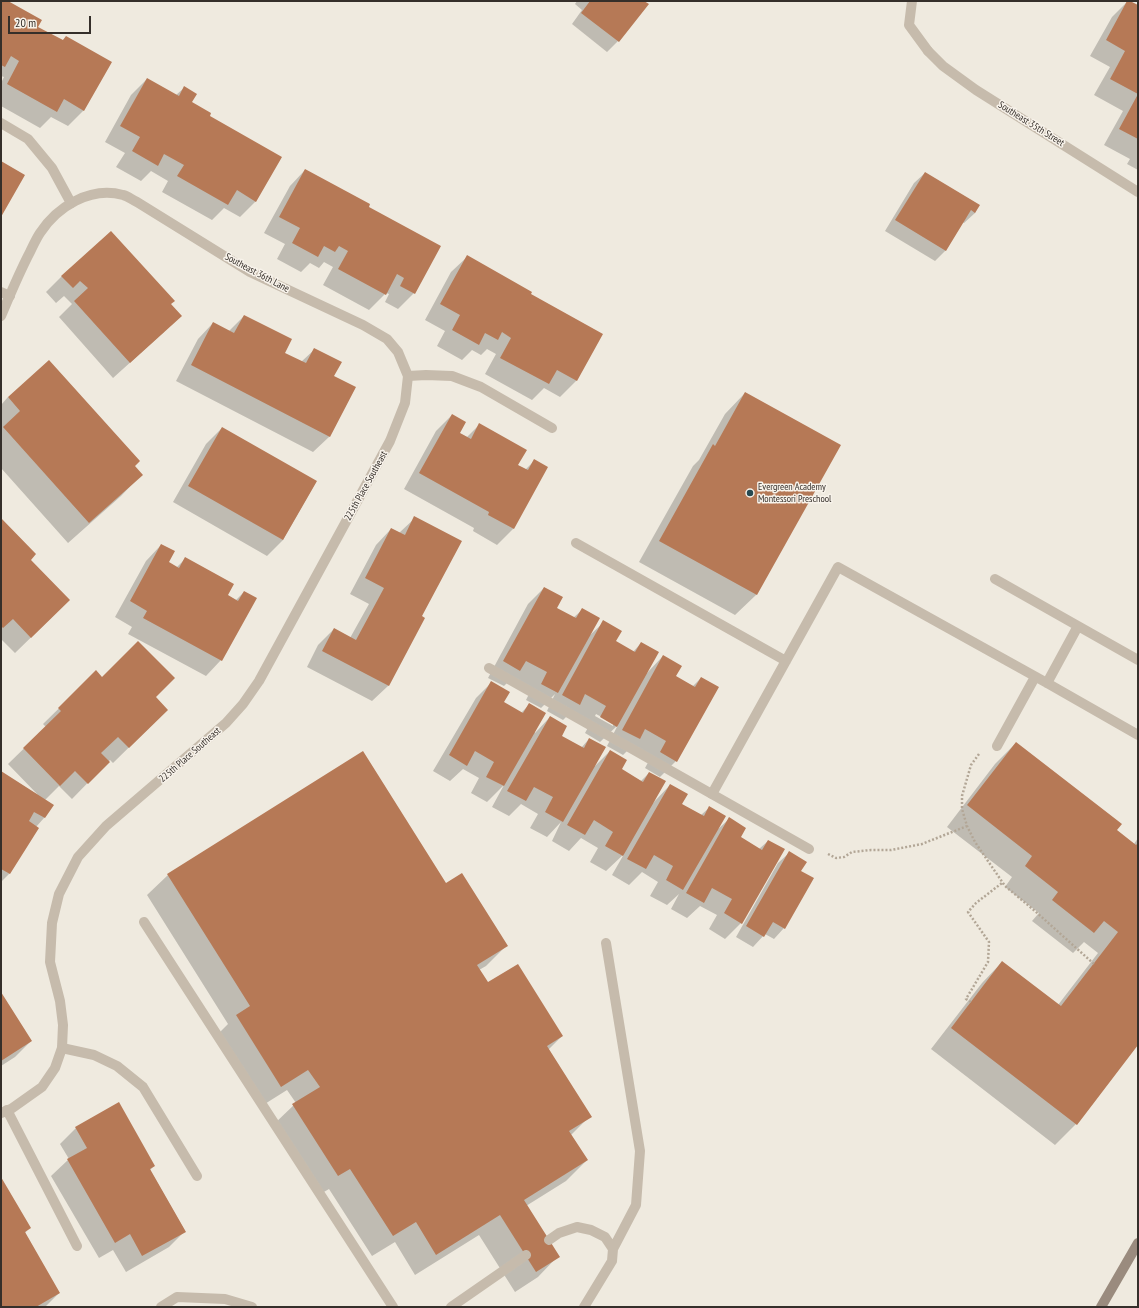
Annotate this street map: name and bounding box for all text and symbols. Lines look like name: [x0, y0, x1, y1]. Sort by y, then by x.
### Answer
scale bar: [10, 8, 93, 34]
text: 20 m: [15, 15, 36, 30]
street label: Southeast 35th Street: [996, 99, 1066, 149]
street label: Southeast 36th Lane: [223, 251, 291, 295]
street label: 225th Place Southeast: [342, 449, 390, 523]
place label: Evergreen Academy Montessori Preschool: [758, 481, 831, 504]
marker: Evergreen Academy Montessori Preschool: [745, 488, 755, 498]
street label: 225th Place Southeast: [157, 725, 223, 785]

